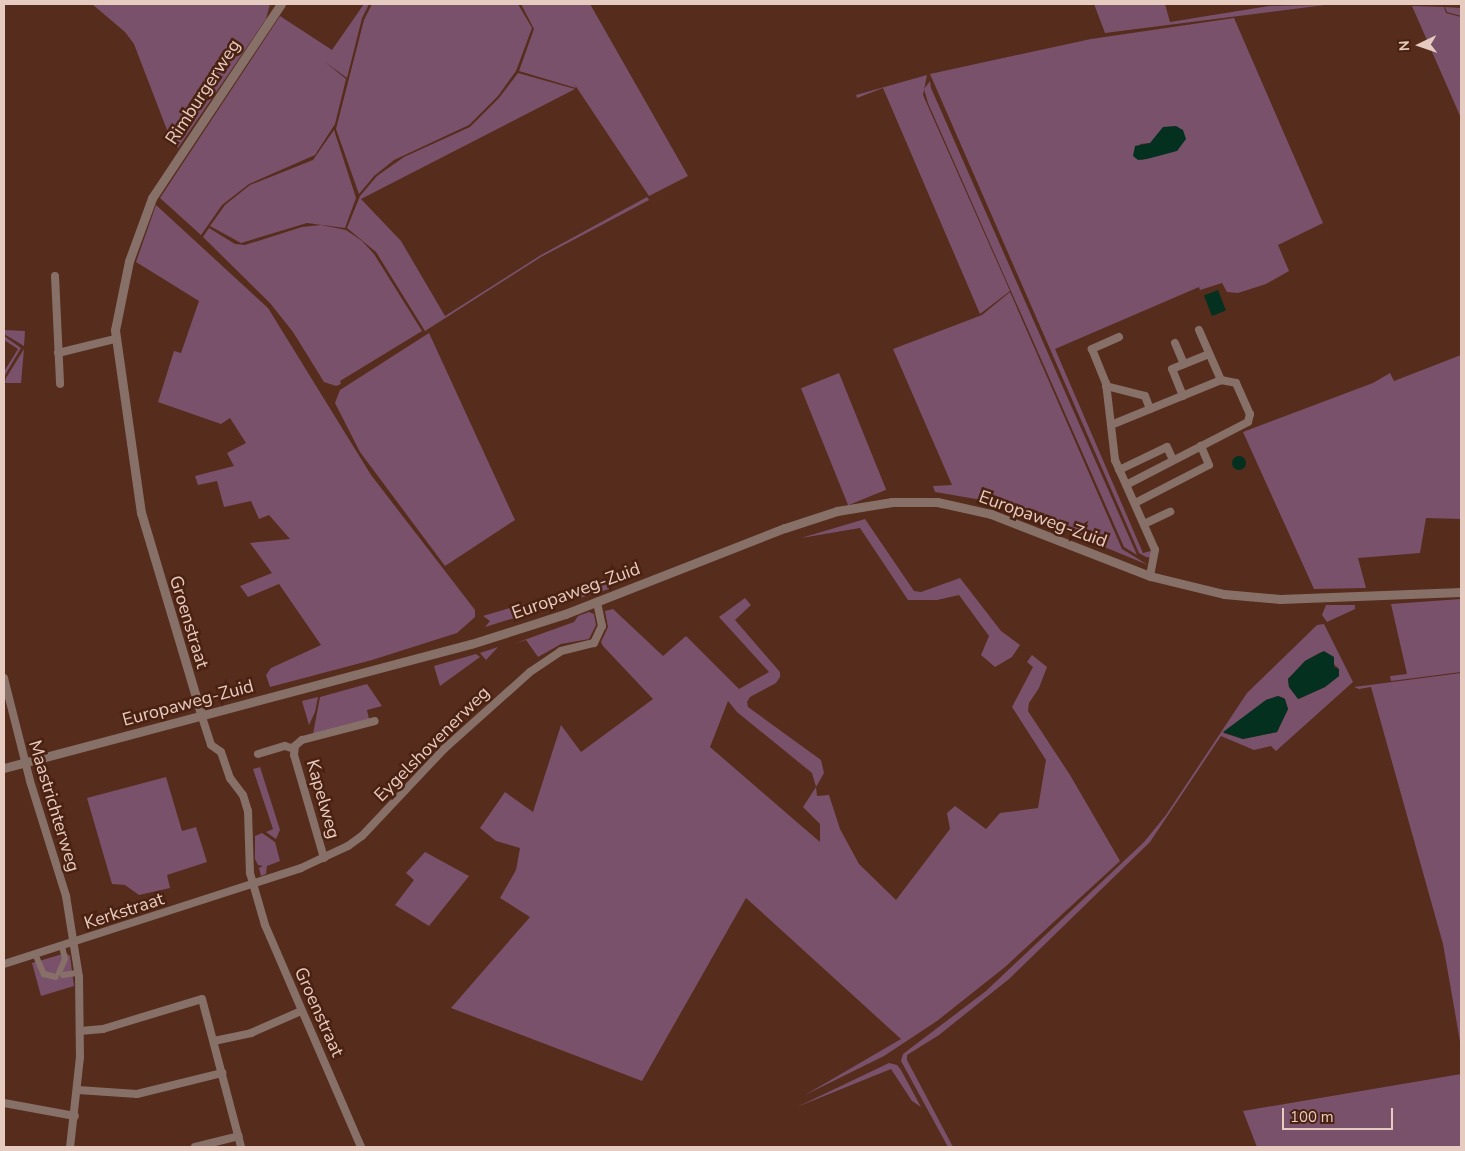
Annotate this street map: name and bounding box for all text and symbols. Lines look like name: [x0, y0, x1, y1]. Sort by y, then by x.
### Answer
north arrow: [1395, 20, 1445, 70]
street label: Rimburgerweg: [161, 35, 245, 149]
text: N: [1395, 40, 1414, 52]
street label: Europaweg-Zuid: [976, 486, 1110, 552]
street label: Europaweg-Zuid: [509, 558, 643, 624]
street label: Groenstraat: [165, 573, 213, 671]
street label: Europaweg-Zuid: [120, 675, 256, 731]
street label: Eygelshovenerweg: [370, 682, 494, 806]
street label: Maastrichterweg: [24, 738, 84, 874]
street label: Kapelweg: [301, 757, 345, 841]
street label: Kerkstraat: [81, 888, 167, 934]
street label: Groenstraat: [290, 964, 348, 1060]
scale bar: [1285, 1098, 1396, 1130]
text: 100 m: [1290, 1107, 1334, 1127]

